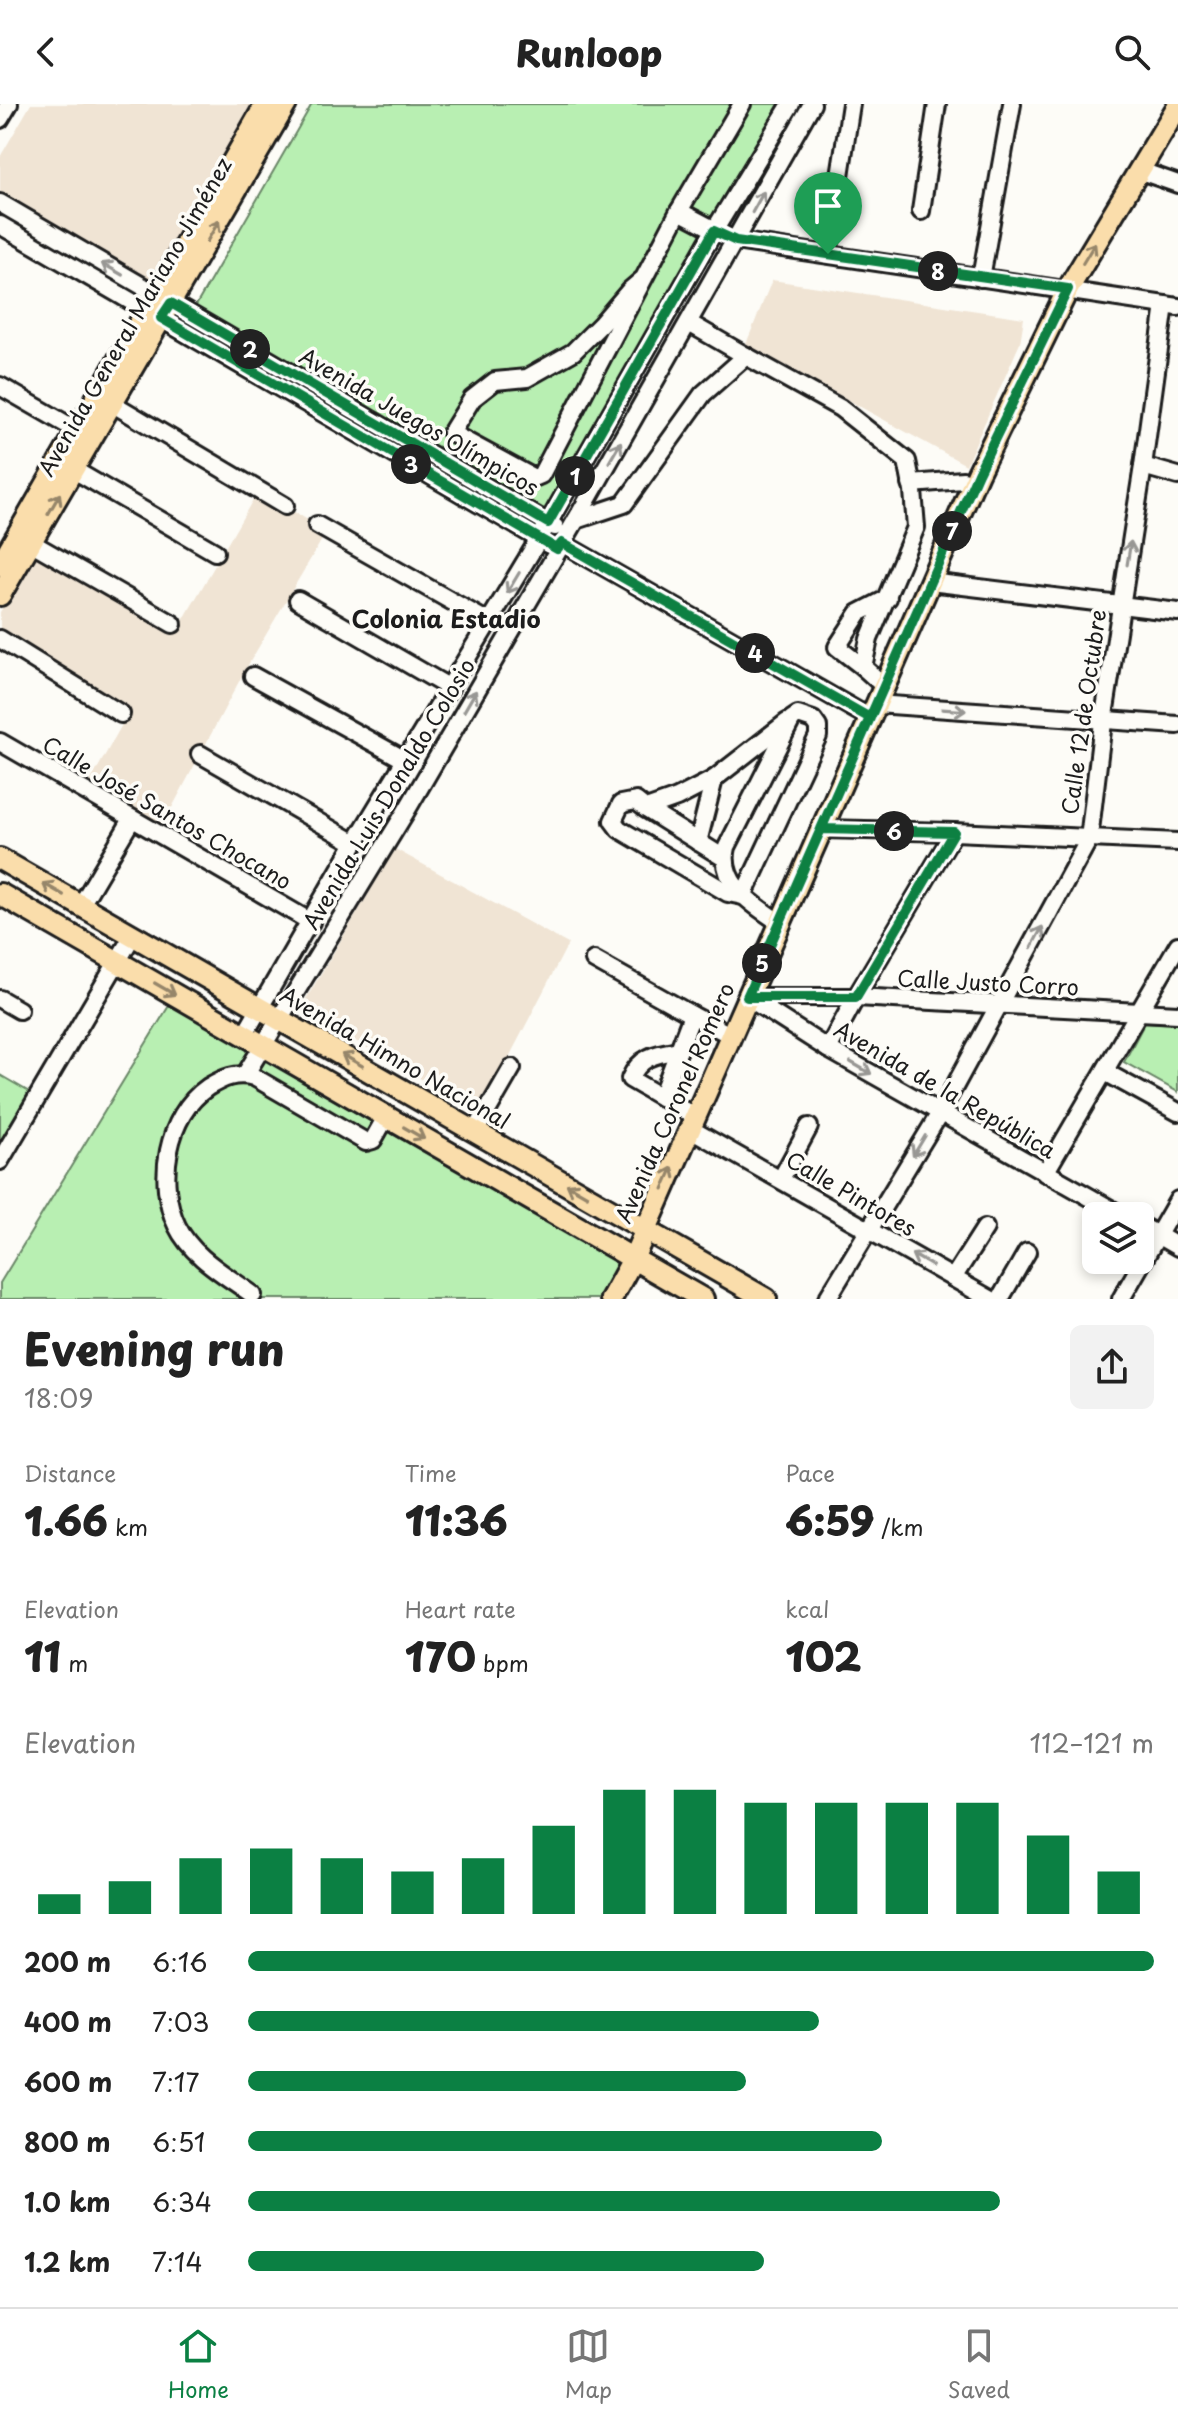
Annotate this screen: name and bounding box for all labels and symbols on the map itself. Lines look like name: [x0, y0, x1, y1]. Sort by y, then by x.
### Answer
street label: Avenida General Mariano Jiménez: [29, 151, 239, 482]
pin: [794, 172, 862, 254]
one-way arrow: [750, 191, 766, 214]
one-way arrow: [205, 220, 221, 243]
one-way arrow: [1081, 242, 1097, 265]
pin: 8: [918, 251, 958, 291]
one-way arrow: [101, 261, 124, 277]
pin: 2: [230, 329, 270, 369]
street label: Avenida Juegos Olímpicos: [294, 339, 546, 503]
one-way arrow: [607, 441, 623, 464]
pin: 3: [391, 444, 431, 484]
pin: 1: [555, 456, 595, 496]
one-way arrow: [47, 493, 62, 517]
pin: 7: [932, 511, 972, 551]
one-way arrow: [1123, 540, 1138, 566]
one-way arrow: [505, 571, 521, 594]
district label: Colonia Estadio: [352, 600, 541, 636]
street label: Calle 12 de Octubre: [1052, 607, 1113, 817]
pin: 4: [735, 633, 775, 673]
street label: Avenida Luis Donaldo Colosio: [293, 651, 482, 935]
one-way arrow: [462, 690, 478, 713]
one-way arrow: [940, 703, 967, 718]
street label: Calle José Santos Chocano: [37, 727, 298, 897]
pin: 6: [874, 811, 914, 851]
one-way arrow: [42, 881, 66, 896]
one-way arrow: [1029, 925, 1045, 949]
pin: 5: [742, 943, 782, 983]
street label: Calle Justo Corro: [896, 960, 1080, 1003]
street label: Avenida Himno Nacional: [275, 977, 517, 1136]
street label: Avenida Coronel Romero: [606, 977, 742, 1228]
one-way arrow: [152, 982, 176, 997]
street label: Avenida de la República: [829, 1012, 1063, 1166]
one-way arrow: [341, 1052, 364, 1068]
one-way arrow: [849, 1060, 872, 1076]
one-way arrow: [402, 1125, 425, 1141]
one-way arrow: [911, 1134, 927, 1157]
street label: Calle Pintores: [780, 1142, 923, 1243]
one-way arrow: [661, 1166, 676, 1191]
one-way arrow: [566, 1182, 589, 1198]
one-way arrow: [911, 1252, 934, 1268]

